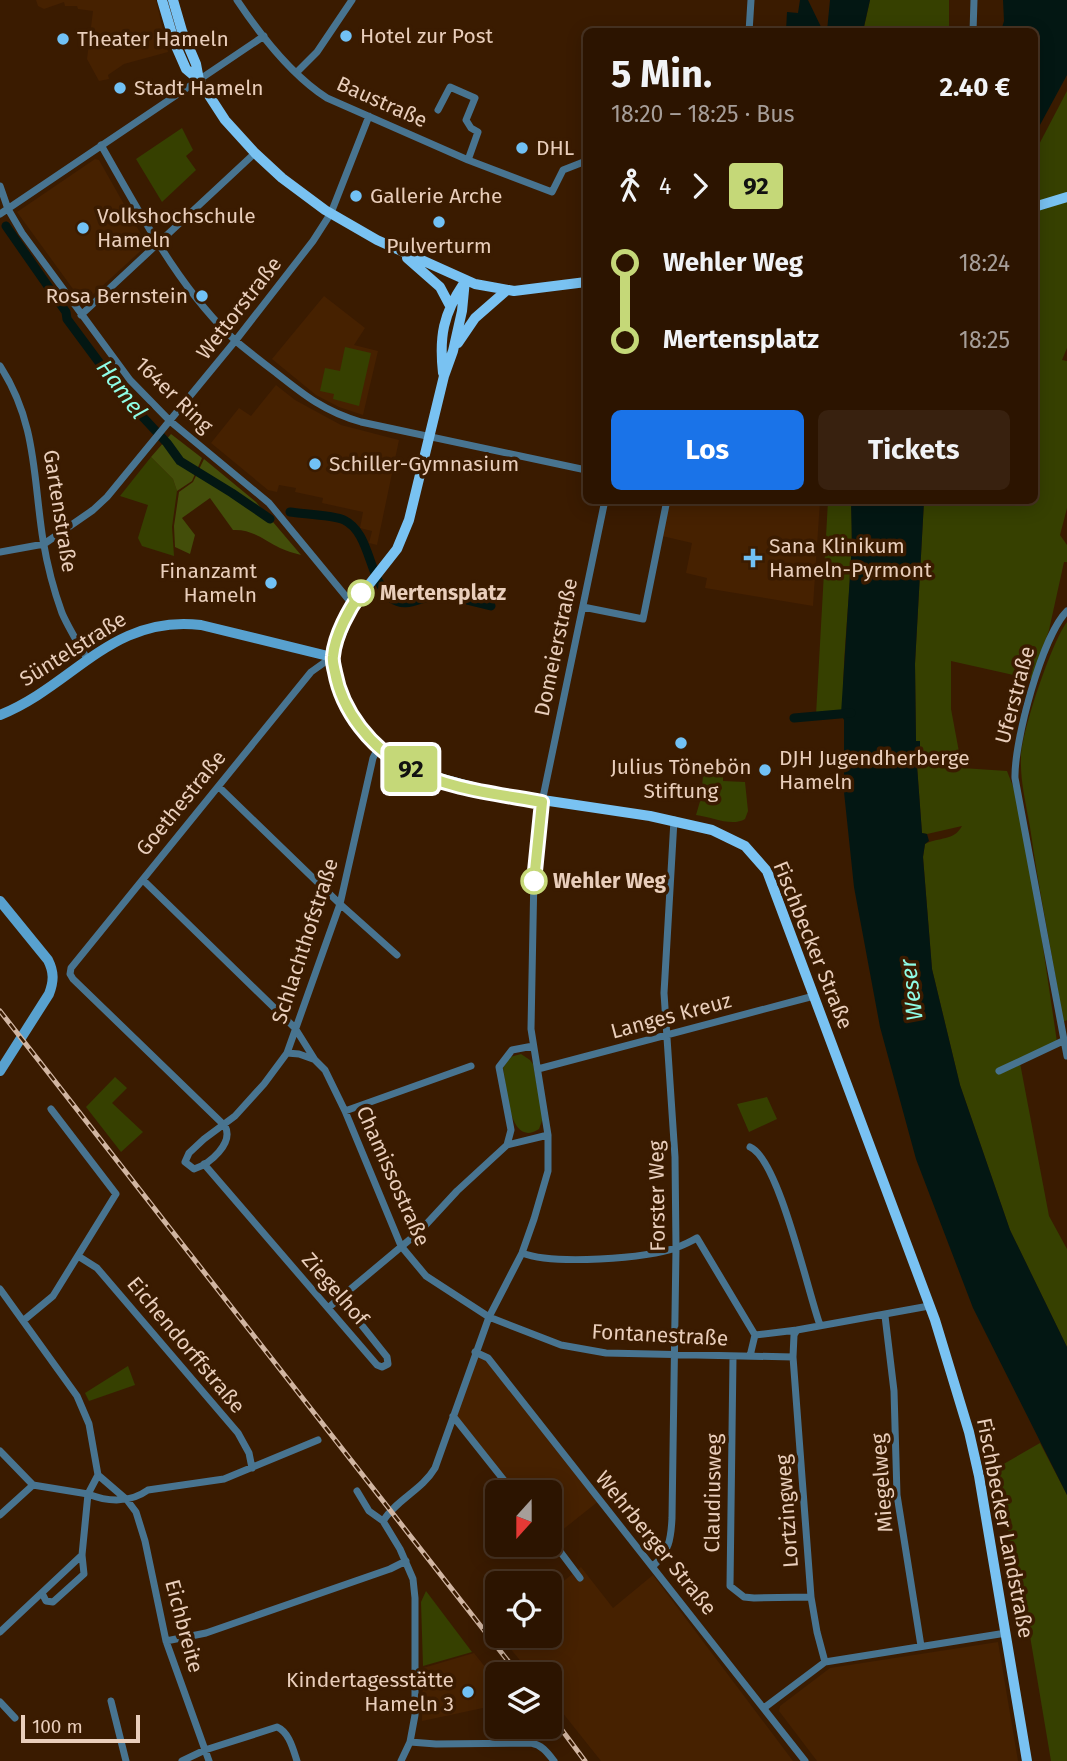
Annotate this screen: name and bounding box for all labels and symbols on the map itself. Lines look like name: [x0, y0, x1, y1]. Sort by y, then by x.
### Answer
place label: Hotel zur Post: [360, 23, 493, 49]
place label: Theater Hameln: [77, 26, 229, 52]
marker: Hotel zur Post: [338, 28, 354, 44]
marker: Theater Hameln: [55, 31, 71, 47]
street label: Baustraße: [333, 70, 431, 134]
place label: Stadt Hameln: [134, 75, 264, 101]
marker: Stadt Hameln: [112, 80, 128, 96]
place label: DHL: [536, 135, 575, 161]
marker: DHL: [514, 140, 530, 156]
place label: Gallerie Arche: [370, 183, 502, 209]
marker: Gallerie Arche: [348, 188, 364, 204]
place label: Volkshochschule Hameln: [97, 203, 256, 253]
marker: Pulverturm: [431, 214, 447, 230]
marker: Volkshochschule Hameln: [75, 220, 91, 236]
place label: Pulverturm: [386, 233, 492, 259]
street label: Wettorstraße: [191, 251, 287, 365]
place label: Rosa Bernstein: [45, 283, 188, 309]
marker: Rosa Bernstein: [194, 288, 210, 304]
street label: 164er Ring: [130, 351, 218, 439]
water label: Hamel: [91, 354, 153, 424]
street label: Gartenstraße: [37, 448, 83, 574]
place label: Schiller-Gymnasium: [329, 451, 519, 477]
marker: Schiller-Gymnasium: [307, 456, 323, 472]
place label: Sana Klinikum Hameln-Pyrmont: [769, 533, 932, 583]
marker: Sana Klinikum Hameln-Pyrmont: [743, 548, 763, 568]
place label: Finanzamt Hameln: [160, 558, 257, 608]
marker: Finanzamt Hameln: [263, 575, 279, 591]
street label: Domeierstraße: [529, 576, 583, 718]
marker: Mertensplatz: [348, 580, 374, 606]
place label: Mertensplatz: [380, 580, 506, 606]
street label: Süntelstraße: [15, 606, 131, 692]
street label: Uferstraße: [989, 643, 1041, 747]
marker: Julius Tönebön Stiftung: [673, 735, 689, 751]
street label: Goethestraße: [131, 745, 231, 861]
place label: DJH Jugendherberge Hameln: [779, 745, 970, 795]
line badge: 92: [380, 746, 443, 792]
place label: Julius Tönebön Stiftung: [610, 754, 752, 804]
marker: DJH Jugendherberge Hameln: [757, 762, 773, 778]
street label: Schlachthofstraße: [266, 855, 344, 1027]
street label: Fischbecker Straße: [767, 857, 859, 1033]
marker: Wehler Weg: [521, 868, 547, 894]
place label: Wehler Weg: [553, 868, 667, 894]
water label: Weser: [893, 956, 929, 1022]
street label: Langes Kreuz: [608, 987, 734, 1045]
street label: Chamissostraße: [350, 1102, 436, 1250]
street label: Forster Weg: [643, 1140, 671, 1252]
street label: Ziegelhof: [296, 1247, 375, 1332]
street label: Eichendorffstraße: [121, 1271, 251, 1419]
street label: Fontanestraße: [591, 1318, 729, 1352]
street label: Fischbecker Landstraße: [971, 1416, 1039, 1640]
street label: Miegelweg: [866, 1432, 898, 1533]
street label: Claudiusweg: [699, 1433, 727, 1553]
street label: Lortzingweg: [770, 1453, 804, 1569]
street label: Wehrberger Straße: [590, 1466, 722, 1620]
north arrow: [485, 1480, 562, 1558]
street label: Eichbreite: [159, 1576, 209, 1676]
place label: Kindertagesstätte Hameln 3: [286, 1667, 454, 1717]
marker: Kindertagesstätte Hameln 3: [460, 1684, 476, 1700]
scale bar: [21, 1712, 140, 1744]

